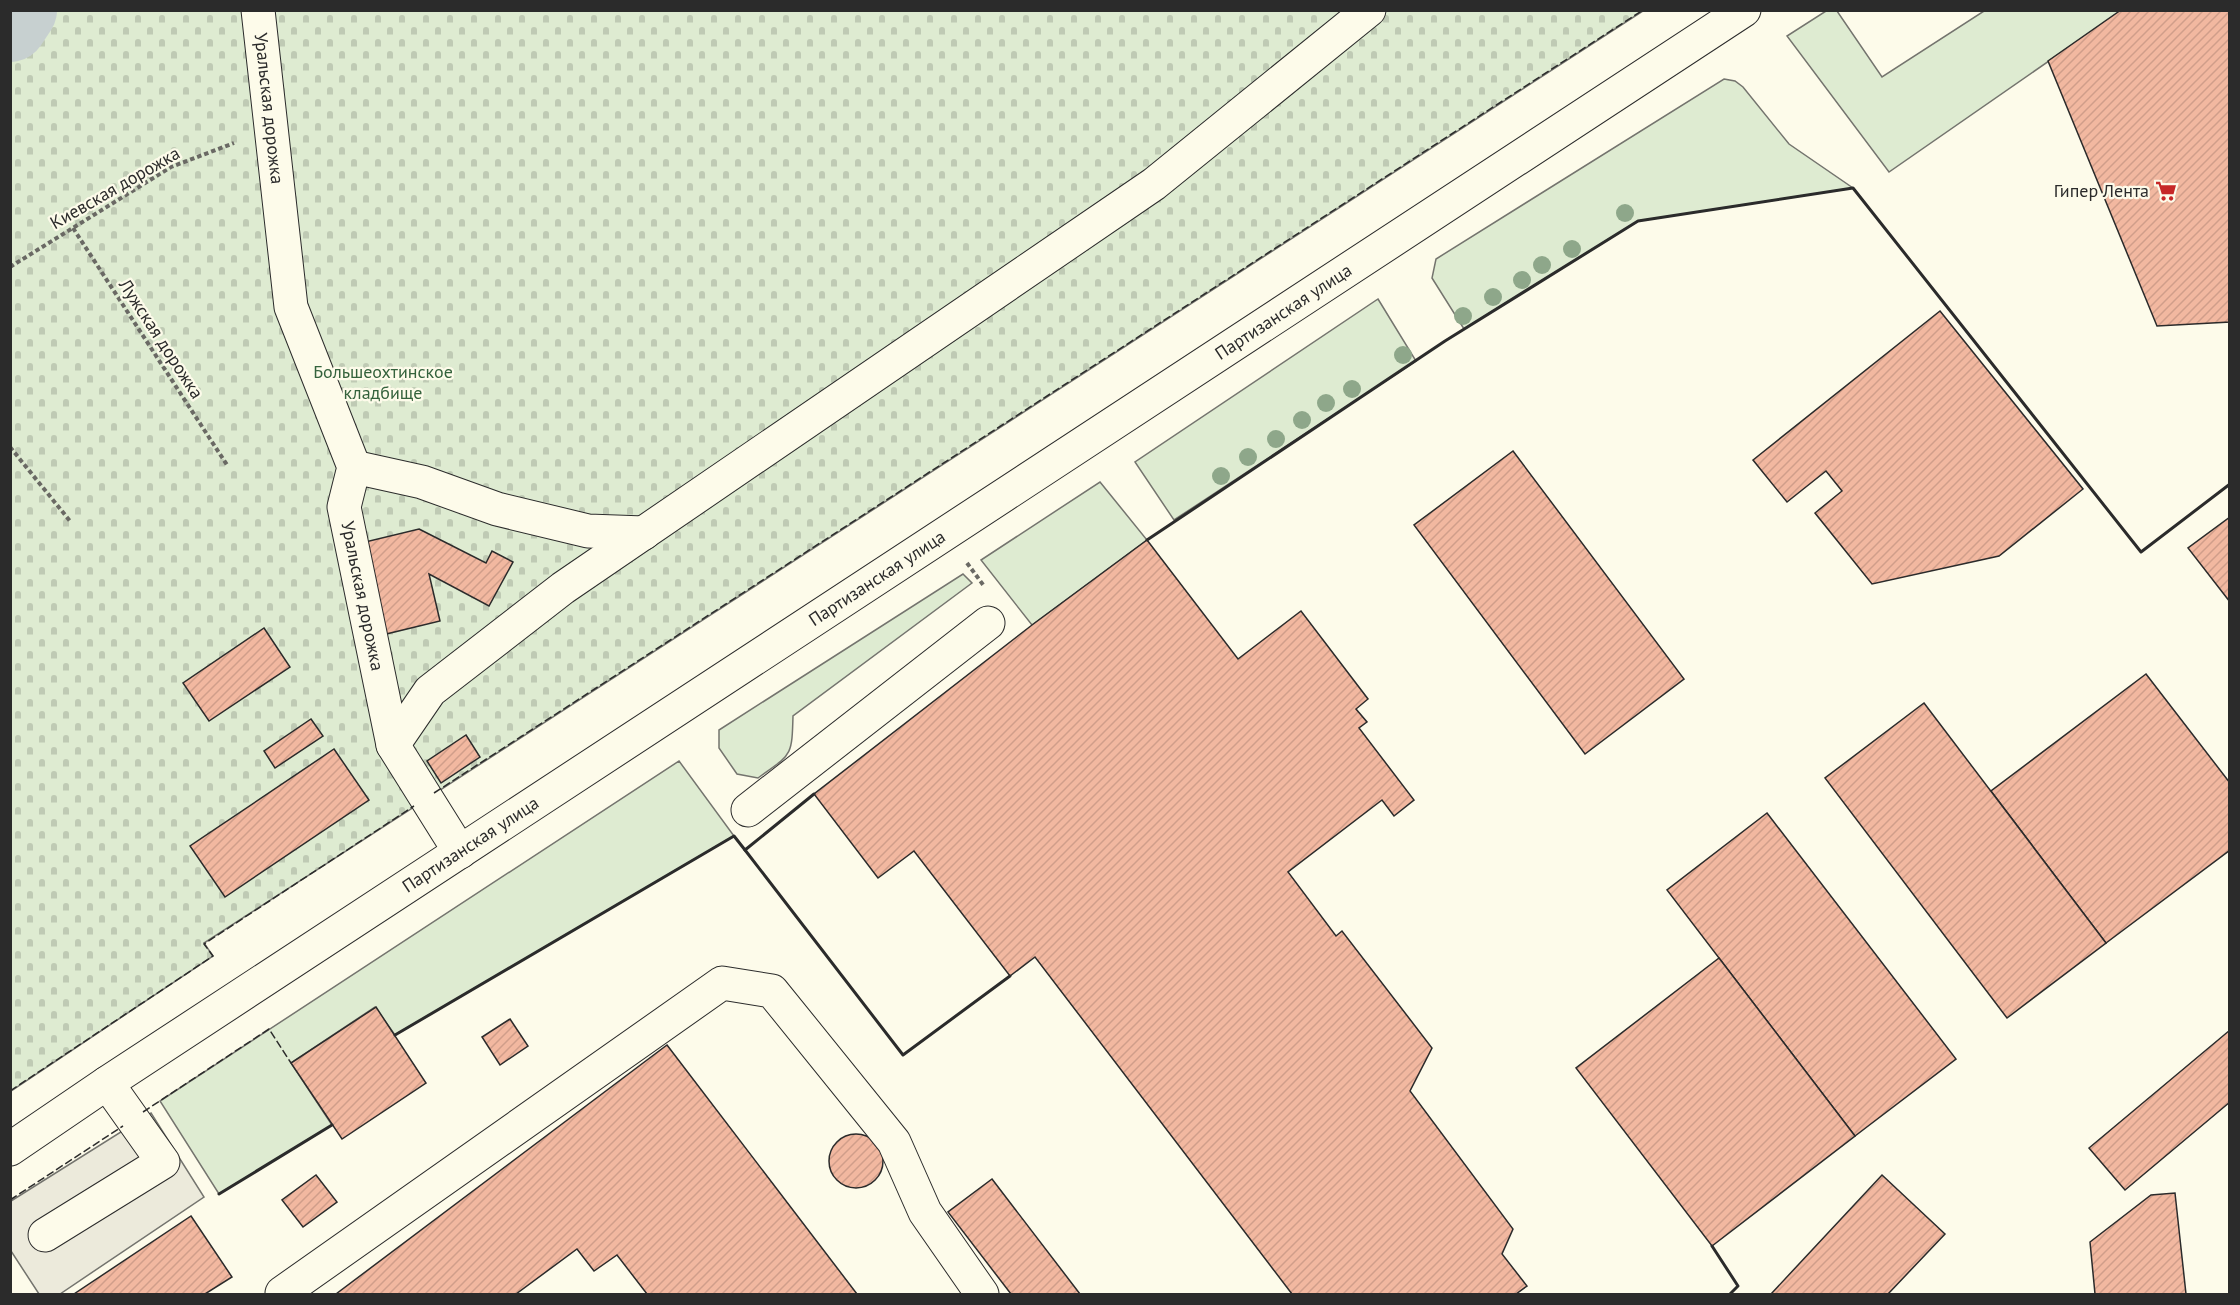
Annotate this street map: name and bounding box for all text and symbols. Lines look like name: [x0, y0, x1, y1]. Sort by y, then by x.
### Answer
street label: Уральская дорожка: [250, 31, 289, 185]
street label: Киевская дорожка: [46, 141, 184, 234]
place label: Гипер Лента: [2054, 179, 2149, 202]
supermarket icon: Гипер Лента: [2154, 179, 2178, 203]
street label: Партизанская улица: [1210, 258, 1356, 365]
street label: Лужская дорожка: [114, 274, 209, 403]
park label: Большеохтинское кладбище: [313, 360, 453, 404]
street label: Уральская дорожка: [336, 519, 389, 673]
street label: Партизанская улица: [804, 525, 949, 631]
street label: Партизанская улица: [398, 791, 543, 897]

